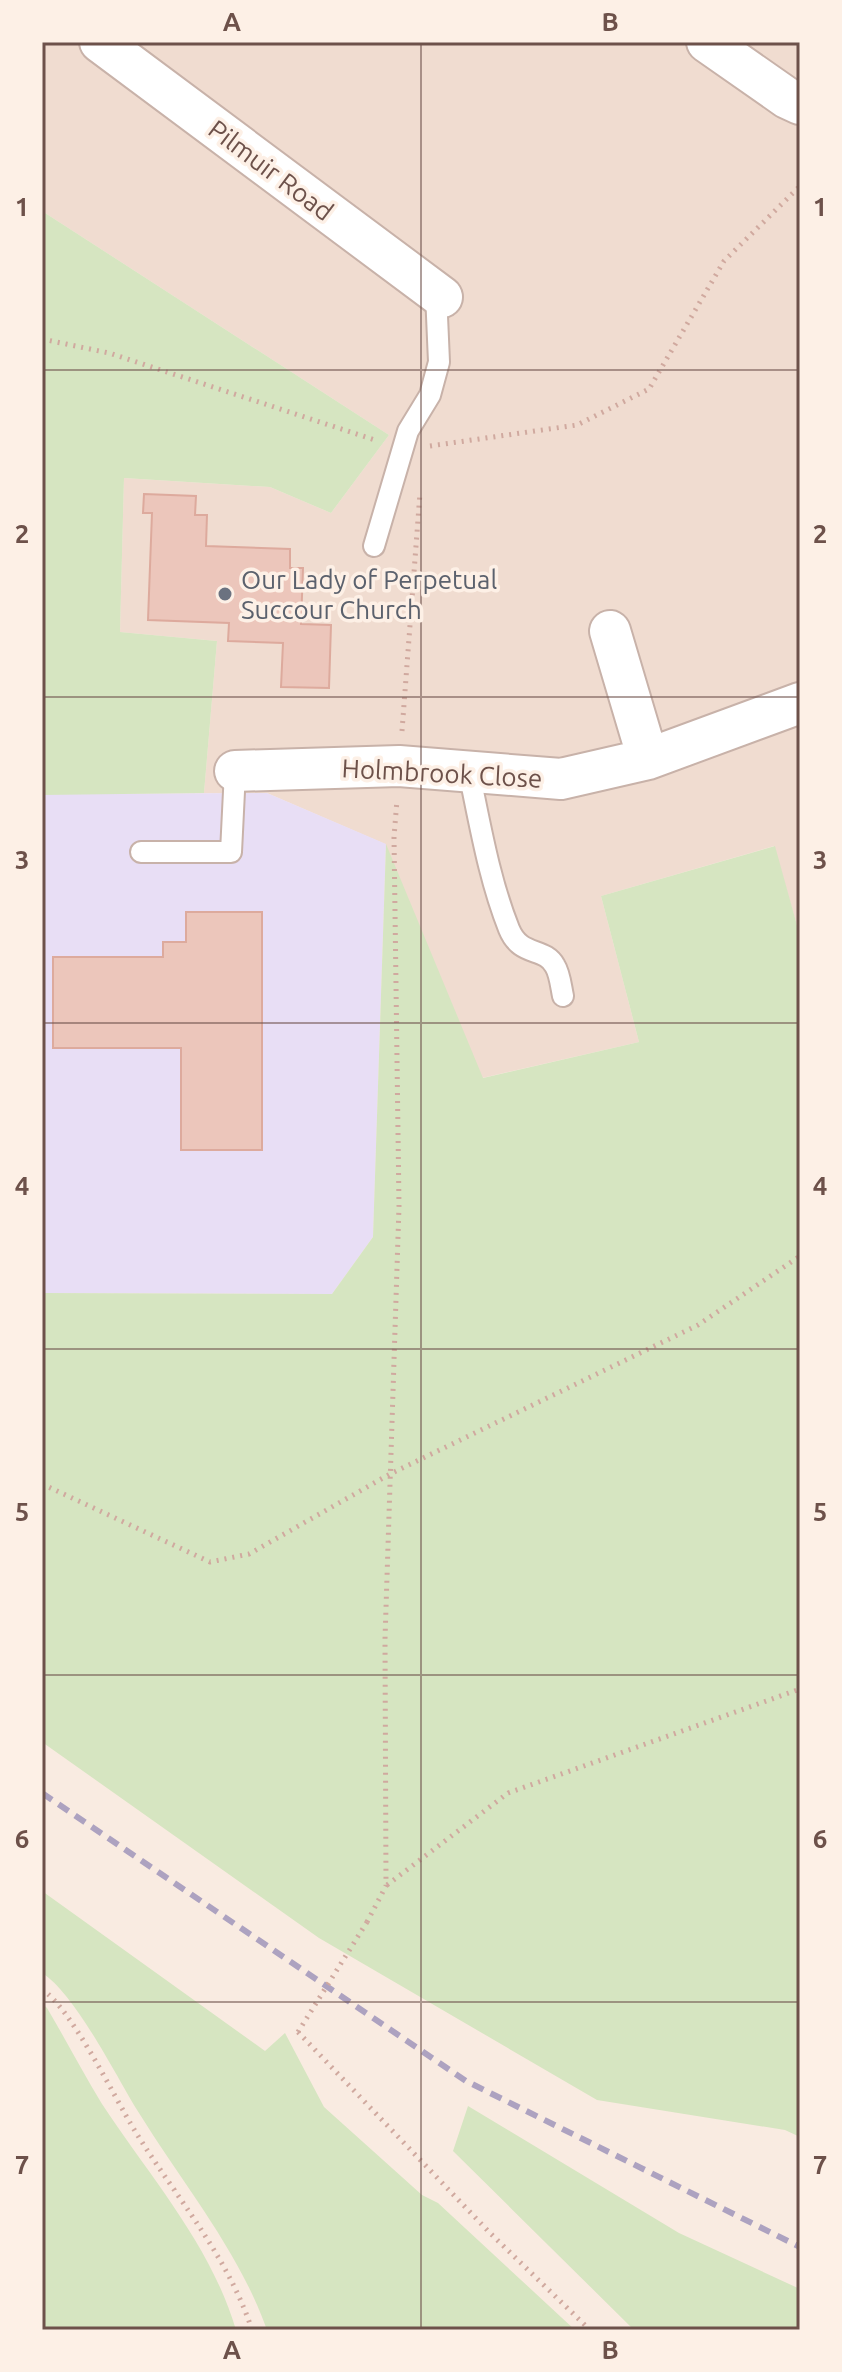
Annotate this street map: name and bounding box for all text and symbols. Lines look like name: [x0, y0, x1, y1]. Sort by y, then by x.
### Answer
text: A: [223, 7, 242, 36]
text: B: [601, 7, 619, 36]
street label: Pilmuir Road: [203, 114, 339, 226]
text: 1: [15, 192, 29, 221]
text: 1: [813, 192, 827, 221]
text: 2: [15, 519, 29, 548]
text: 2: [813, 519, 827, 548]
place label: Our Lady of Perpetual Succour Church: [241, 565, 497, 624]
marker: Our Lady of Perpetual Succour Church: [216, 585, 234, 603]
street label: Holmbrook Close: [341, 753, 543, 793]
text: 3: [15, 845, 29, 874]
text: 3: [813, 845, 827, 874]
text: 4: [15, 1171, 29, 1200]
text: 4: [813, 1171, 827, 1200]
text: 5: [15, 1497, 29, 1526]
text: 5: [813, 1497, 827, 1526]
text: 6: [15, 1824, 29, 1853]
text: 6: [813, 1824, 827, 1853]
text: 7: [15, 2150, 29, 2179]
text: 7: [813, 2150, 827, 2179]
text: A: [223, 2335, 242, 2364]
text: B: [601, 2335, 619, 2364]

